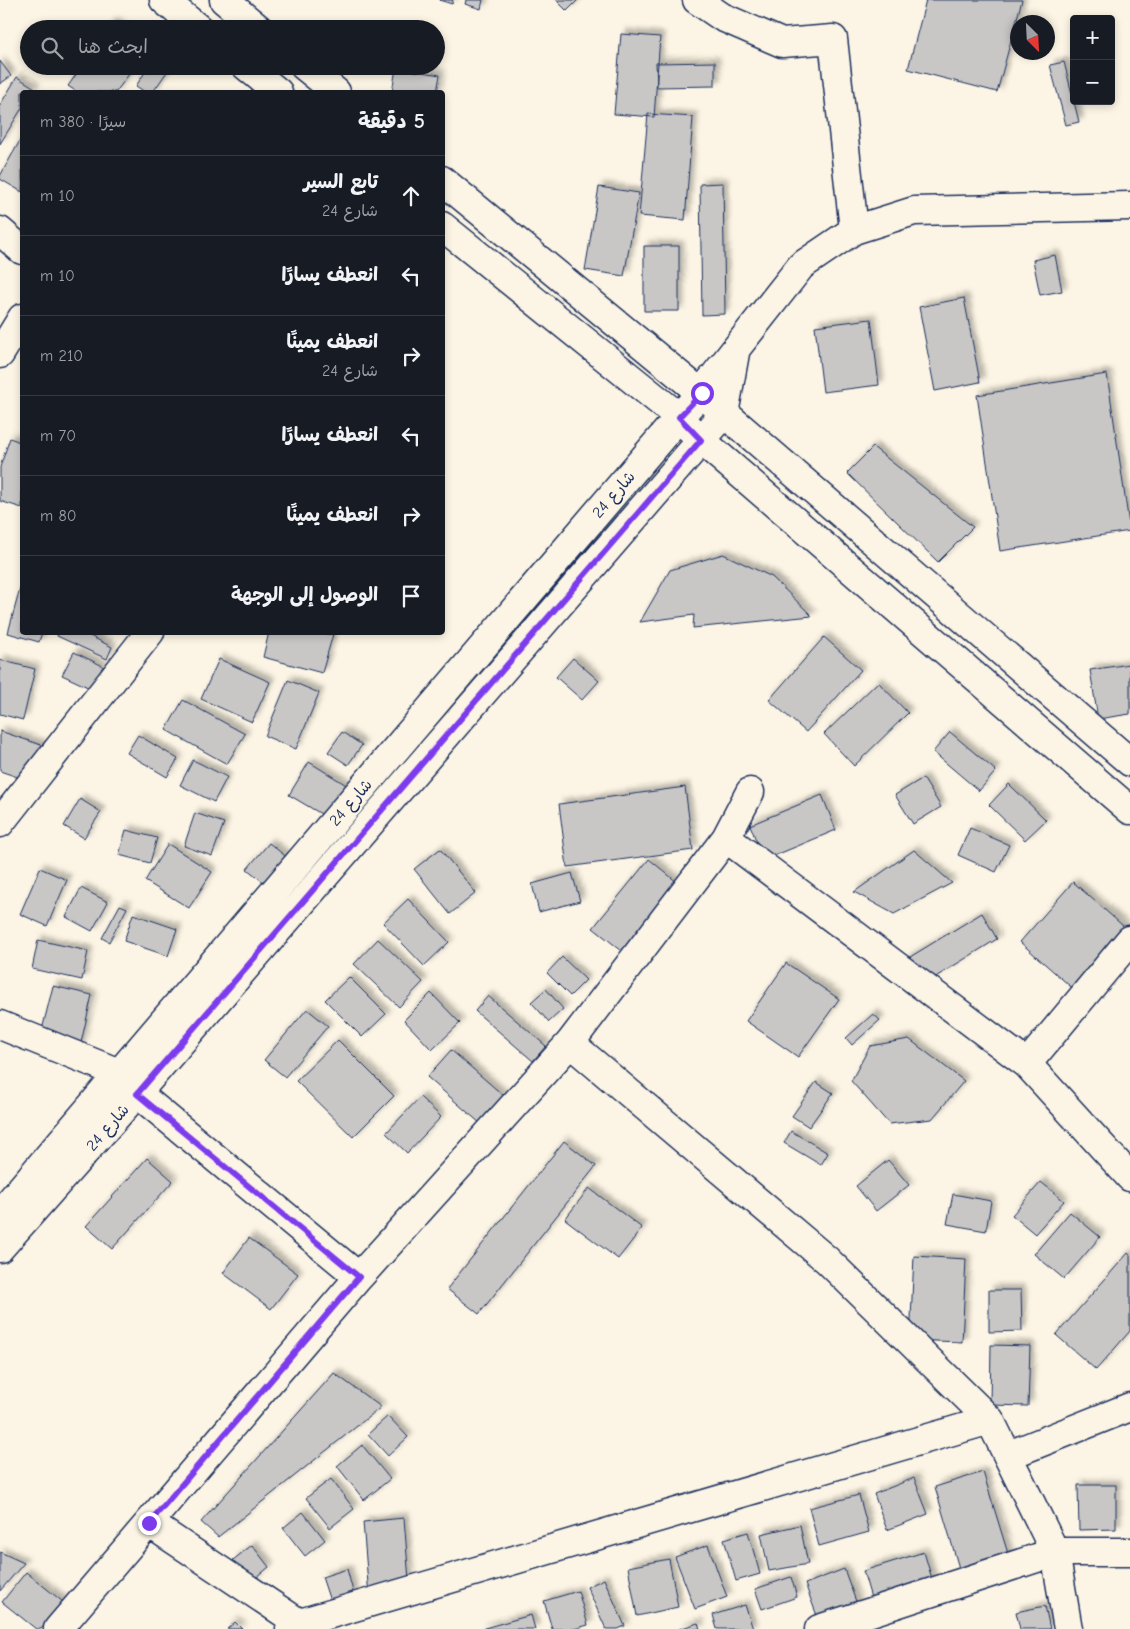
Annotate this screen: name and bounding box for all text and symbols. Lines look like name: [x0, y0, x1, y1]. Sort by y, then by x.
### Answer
north arrow: [1010, 15, 1055, 60]
map controls: [1070, 15, 1115, 105]
button: +: [1070, 15, 1115, 60]
search box: [20, 20, 445, 75]
icon: search: [38, 34, 66, 62]
text: ابحث هنا: [78, 36, 148, 58]
button: −: [1070, 60, 1115, 105]
text: 5 دقيقة: [358, 109, 425, 133]
text: سيرًا · 380 m: [40, 113, 126, 131]
text: تابع السير: [304, 171, 378, 193]
icon: ahead: [397, 182, 425, 210]
text: 10 m: [40, 187, 75, 205]
text: شارع 24: [322, 202, 378, 220]
icon: left: [397, 262, 425, 290]
text: انعطف يسارًا: [281, 264, 378, 286]
text: 10 m: [40, 267, 75, 285]
text: انعطف يمينًا: [286, 331, 378, 353]
icon: right: [397, 342, 425, 370]
text: 210 m: [40, 347, 83, 365]
text: شارع 24: [322, 362, 378, 380]
route start: [691, 382, 714, 405]
icon: left: [397, 422, 425, 450]
text: انعطف يسارًا: [281, 424, 378, 446]
text: 70 m: [40, 427, 76, 445]
street label: شارع 24: [589, 468, 640, 523]
icon: right: [397, 502, 425, 530]
text: انعطف يمينًا: [286, 504, 378, 526]
text: 80 m: [40, 507, 77, 525]
icon: arrive: [397, 582, 425, 610]
text: الوصول إلى الوجهة: [231, 584, 378, 606]
street label: شارع 24: [326, 776, 377, 831]
street label: شارع 24: [83, 1101, 134, 1156]
route end: [138, 1512, 161, 1535]

